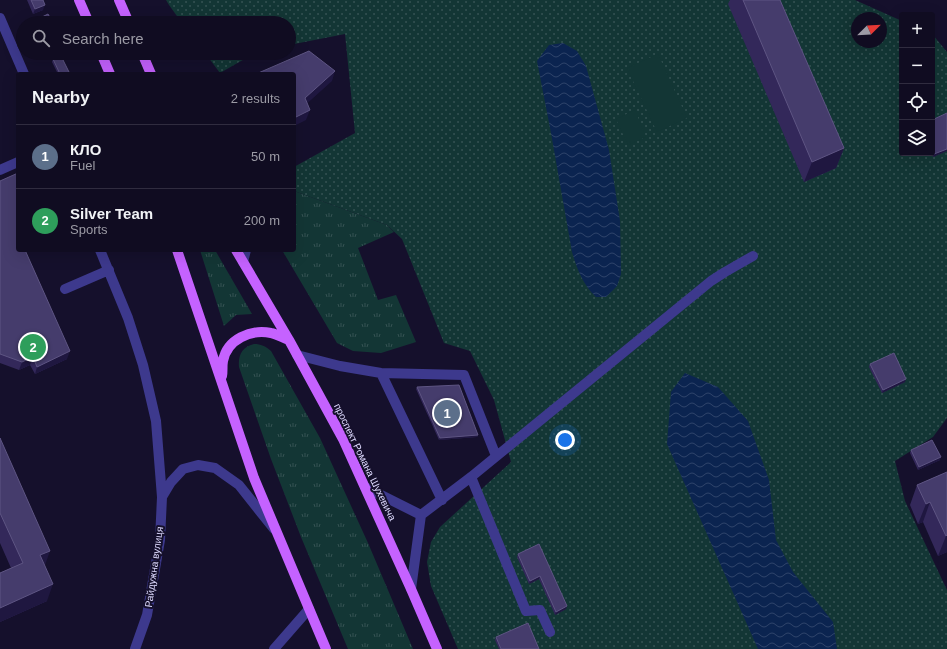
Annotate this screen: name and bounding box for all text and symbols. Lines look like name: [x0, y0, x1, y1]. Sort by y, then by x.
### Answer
north arrow: [851, 12, 887, 48]
map controls: [899, 12, 935, 156]
button: +: [899, 12, 935, 48]
search box: [16, 16, 296, 60]
icon: search: [30, 27, 52, 49]
text: Search here: [62, 30, 144, 47]
button: −: [899, 48, 935, 84]
button: locate: [899, 84, 935, 120]
text: Nearby: [32, 88, 90, 107]
text: 2 results: [231, 91, 280, 106]
button: layers: [899, 120, 935, 156]
text: КЛО: [70, 141, 101, 158]
text: 1: [41, 149, 49, 164]
text: 50 m: [251, 149, 280, 164]
text: Fuel: [70, 158, 95, 173]
text: Silver Team: [70, 205, 153, 222]
text: 2: [41, 213, 49, 228]
text: 200 m: [244, 213, 280, 228]
text: Sports: [70, 222, 108, 237]
pin: 2: [20, 332, 46, 362]
pin: 1: [434, 398, 460, 428]
street label: проспект Романа Шухевича: [332, 402, 398, 523]
your location: [555, 430, 575, 450]
street label: Райдужна вулиця: [143, 526, 165, 608]

